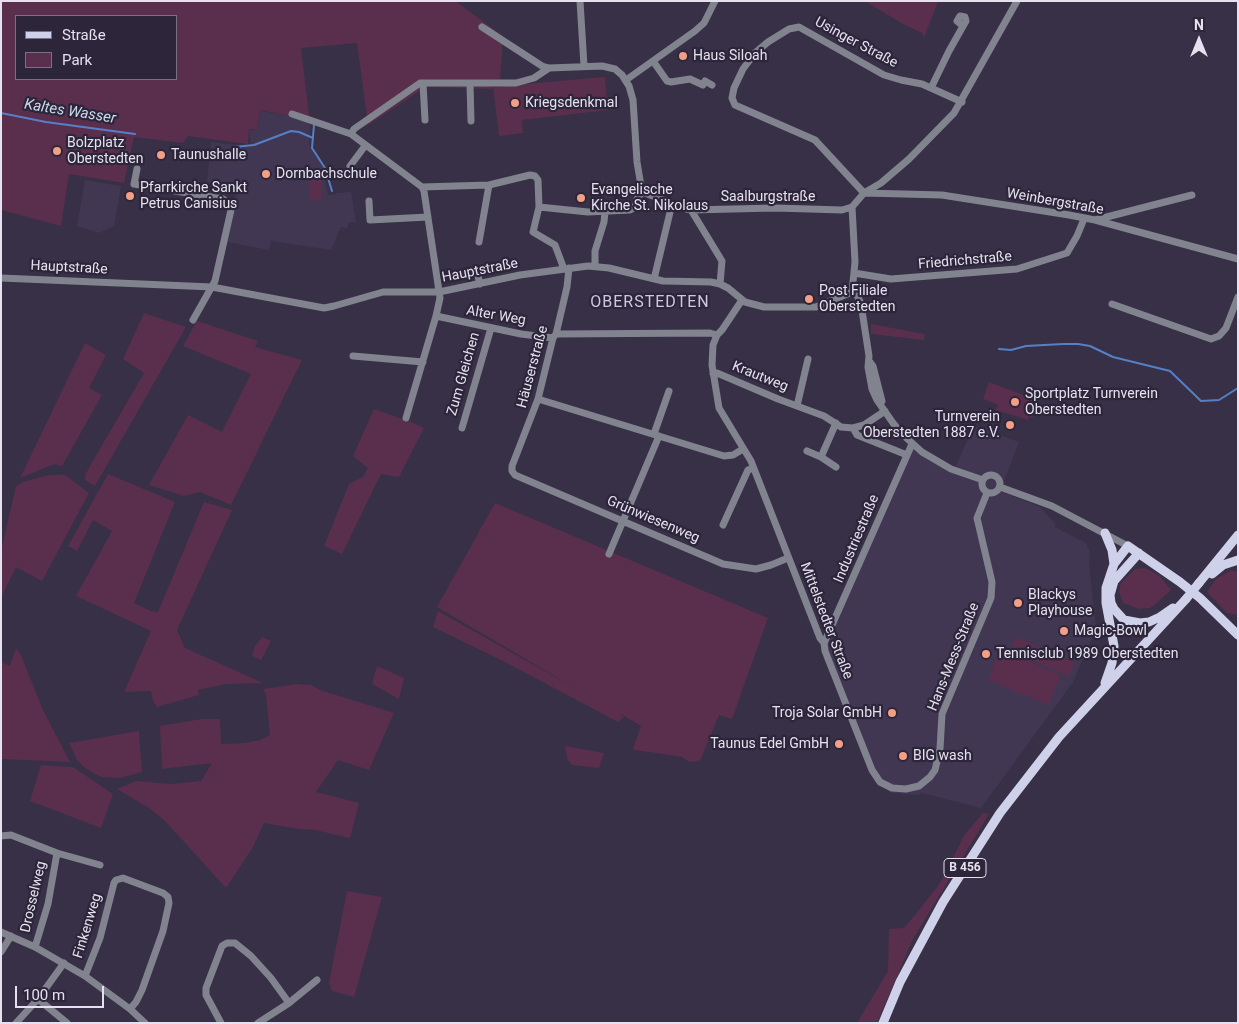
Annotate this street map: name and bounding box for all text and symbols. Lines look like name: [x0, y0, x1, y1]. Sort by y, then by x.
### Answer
street label: Usinger Straße: [812, 14, 900, 72]
legend: [15, 15, 178, 80]
north arrow: [1174, 15, 1224, 65]
text: N: [1194, 17, 1204, 33]
text: Straße: [62, 26, 106, 44]
place label: Haus Siloah: [693, 48, 767, 64]
marker: Haus Siloah: [677, 50, 689, 62]
text: Park: [62, 51, 92, 69]
place label: Kriegsdenkmal: [525, 95, 618, 111]
water label: Kaltes Wasser: [23, 96, 117, 128]
marker: Kriegsdenkmal: [509, 97, 521, 109]
place label: Bolzplatz Oberstedten: [67, 135, 144, 168]
marker: Bolzplatz Oberstedten: [51, 145, 63, 157]
place label: Taunushalle: [171, 147, 246, 163]
marker: Taunushalle: [155, 149, 167, 161]
place label: Dornbachschule: [276, 166, 377, 182]
marker: Dornbachschule: [260, 168, 272, 180]
place label: Pfarrkirche Sankt Petrus Canisius: [140, 180, 247, 212]
place label: Evangelische Kirche St. Nikolaus: [591, 182, 708, 214]
street label: Weinbergstraße: [1005, 185, 1105, 219]
street label: Saalburgstraße: [721, 189, 815, 205]
marker: Pfarrkirche Sankt Petrus Canisius: [124, 190, 136, 202]
marker: Evangelische Kirche St. Nikolaus: [575, 192, 587, 204]
street label: Friedrichstraße: [918, 249, 1012, 273]
street label: Hauptstraße: [440, 255, 520, 287]
street label: Hauptstraße: [30, 258, 108, 278]
place label: Post Filiale Oberstedten: [819, 283, 896, 316]
district label: OBERSTEDTEN: [589, 293, 711, 313]
marker: Post Filiale Oberstedten: [803, 293, 815, 305]
street label: Alter Weg: [465, 302, 527, 330]
street label: Häuserstraße: [514, 324, 552, 410]
street label: Zum Gleichen: [444, 331, 484, 417]
street label: Krautweg: [730, 358, 790, 396]
place label: Sportplatz Turnverein Oberstedten: [1025, 386, 1158, 418]
marker: Sportplatz Turnverein Oberstedten: [1009, 396, 1021, 408]
place label: Turnverein Oberstedten 1887 e.V.: [863, 409, 1000, 442]
marker: Turnverein Oberstedten 1887 e.V.: [1004, 419, 1016, 431]
street label: Industriestraße: [831, 492, 883, 586]
street label: Grünwiesenweg: [604, 493, 702, 547]
street label: Mittelstedter Straße: [796, 560, 856, 682]
place label: Blackys Playhouse: [1028, 587, 1092, 620]
marker: Blackys Playhouse: [1012, 597, 1024, 609]
street label: Hans-Mess-Straße: [925, 600, 983, 714]
place label: Magic-Bowl: [1074, 623, 1147, 639]
marker: Magic-Bowl: [1058, 625, 1070, 637]
place label: Tennisclub 1989 Oberstedten: [996, 646, 1178, 662]
marker: Tennisclub 1989 Oberstedten: [980, 648, 992, 660]
place label: Troja Solar GmbH: [772, 705, 882, 721]
marker: Troja Solar GmbH: [886, 707, 898, 719]
place label: Taunus Edel GmbH: [710, 736, 829, 752]
marker: Taunus Edel GmbH: [833, 738, 845, 750]
place label: BIG wash: [913, 748, 972, 764]
marker: BIG wash: [897, 750, 909, 762]
road number: B 456: [944, 858, 986, 878]
street label: Drosselweg: [18, 860, 50, 934]
street label: Finkenweg: [70, 892, 106, 960]
scale bar: [18, 976, 106, 1008]
text: 100 m: [23, 986, 65, 1004]

